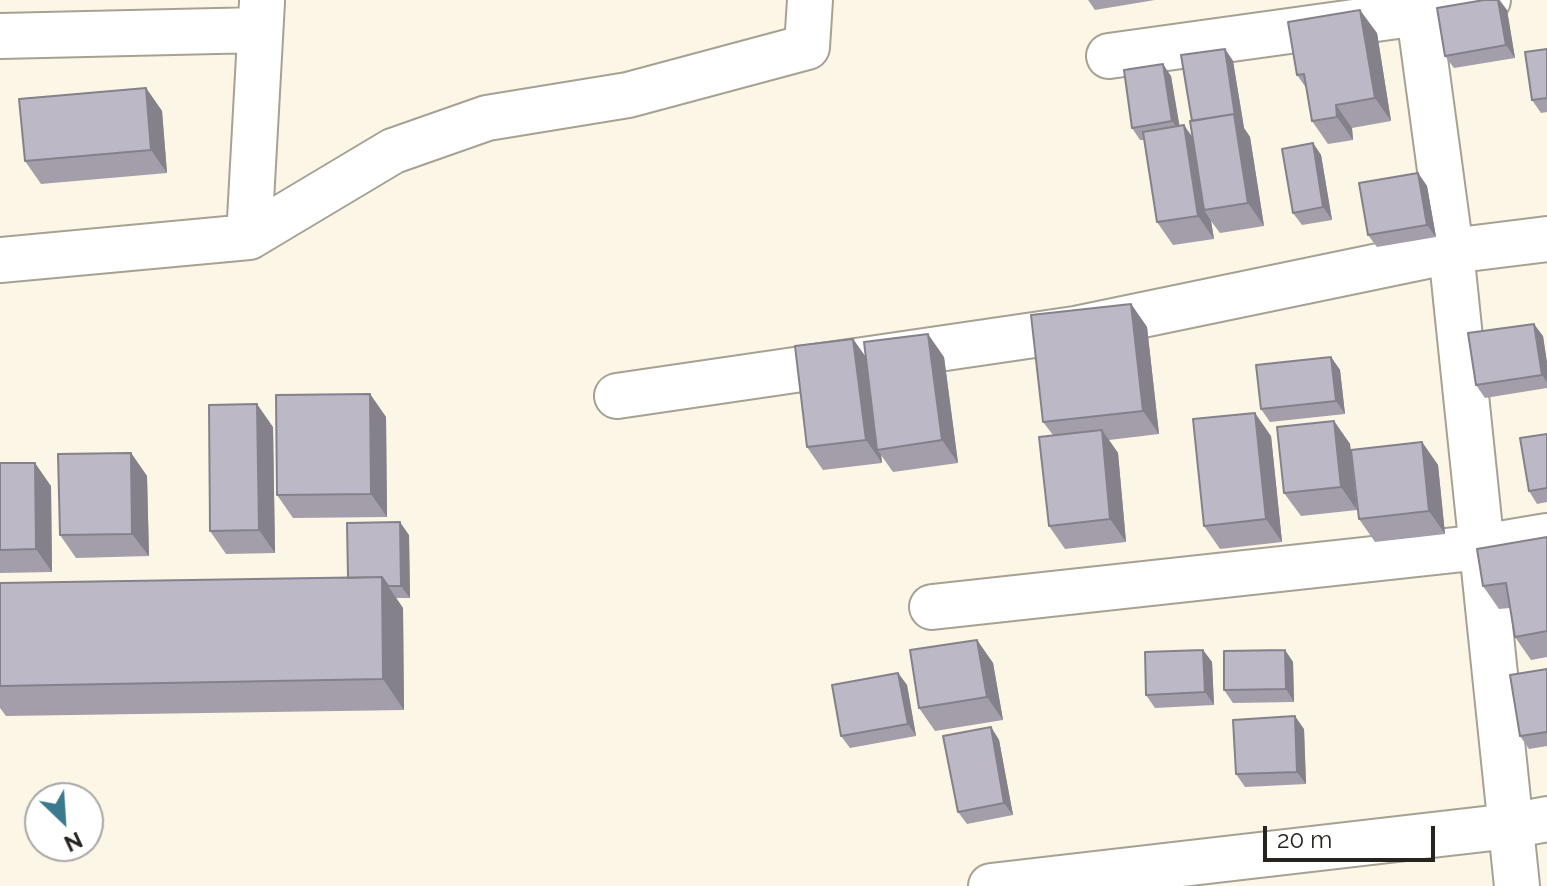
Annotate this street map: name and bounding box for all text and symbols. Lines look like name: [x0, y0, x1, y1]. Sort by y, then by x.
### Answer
north arrow: [24, 782, 104, 862]
scale bar: [1267, 810, 1439, 860]
text: 20 m: [1277, 825, 1332, 854]
text: N: [60, 827, 86, 857]

